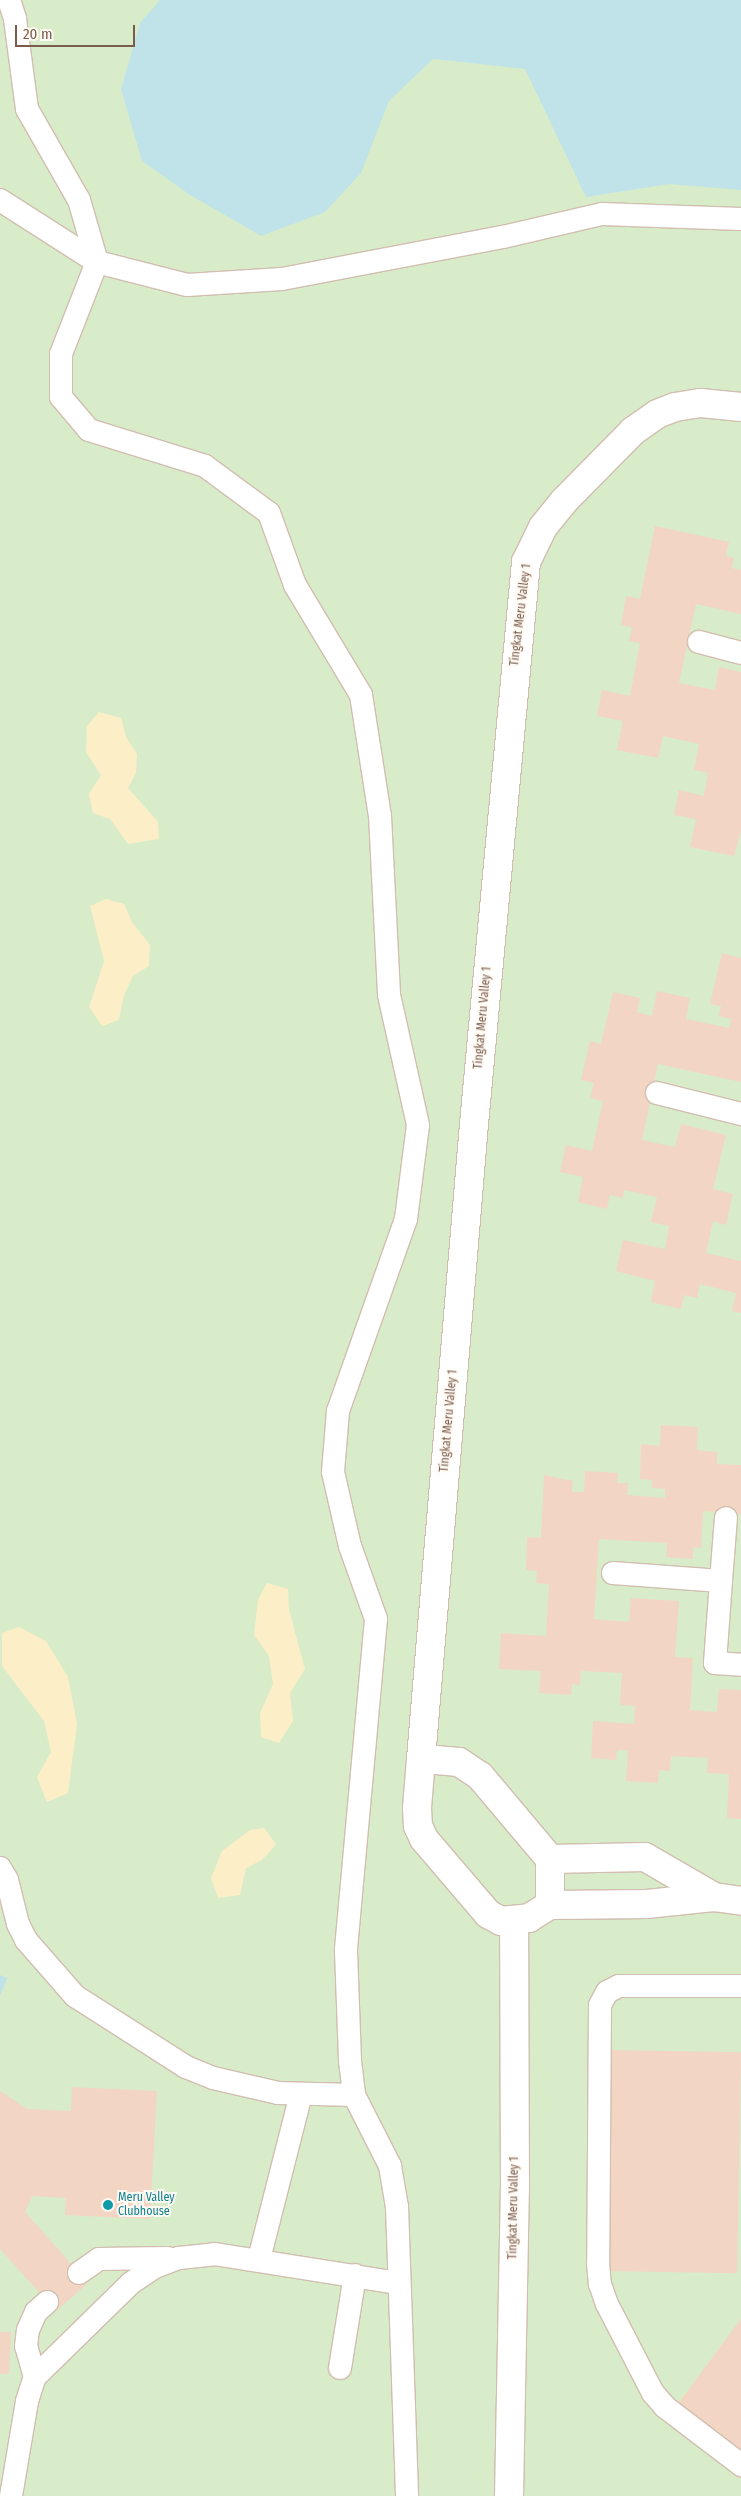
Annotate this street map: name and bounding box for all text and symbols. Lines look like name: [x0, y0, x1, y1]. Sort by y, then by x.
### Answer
scale bar: [18, 15, 138, 47]
text: 20 m: [23, 25, 53, 43]
street label: Tingkat Meru Valley 1: [508, 563, 534, 667]
street label: Tingkat Meru Valley 1: [471, 966, 495, 1070]
street label: Tingkat Meru Valley 1: [437, 1369, 461, 1473]
street label: Tingkat Meru Valley 1: [506, 2157, 522, 2259]
place label: Meru Valley Clubhouse: [118, 2191, 175, 2219]
marker: Meru Valley Clubhouse: [102, 2199, 114, 2211]

